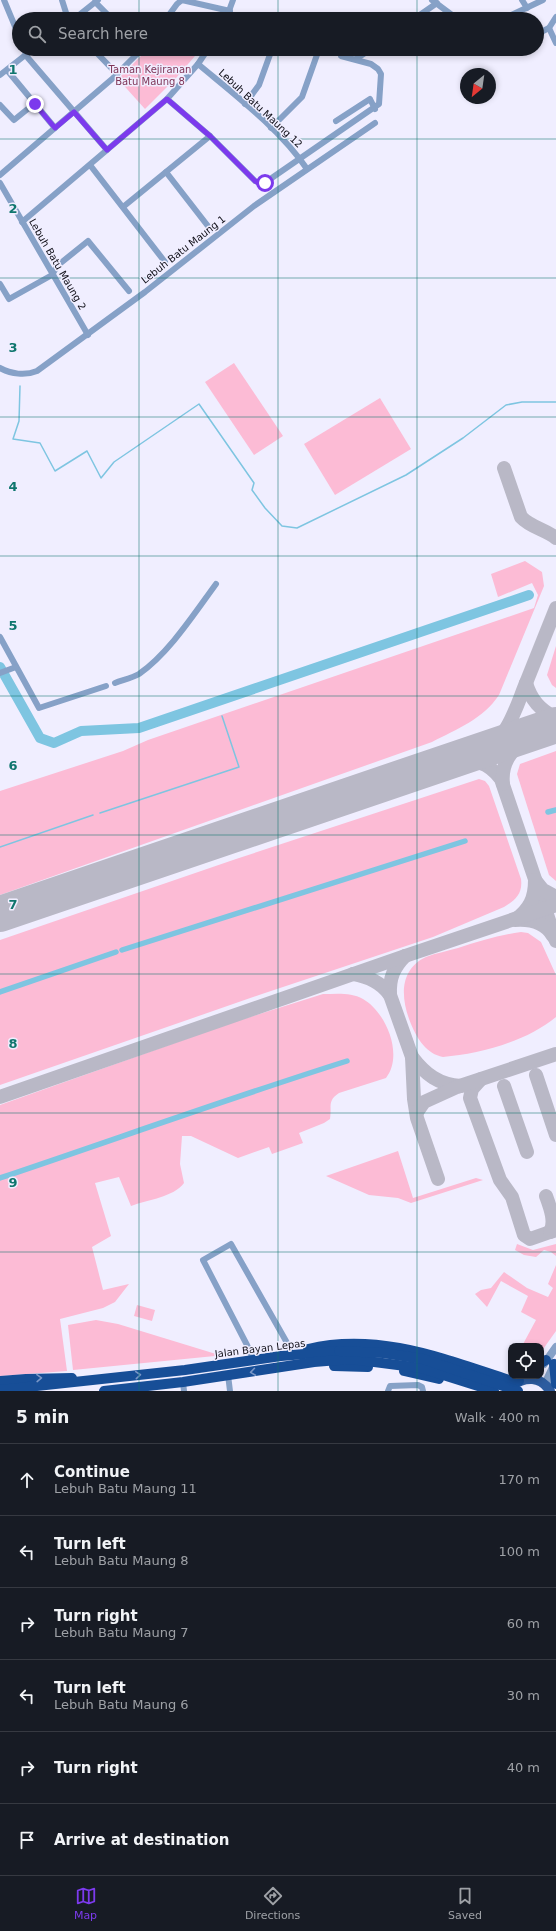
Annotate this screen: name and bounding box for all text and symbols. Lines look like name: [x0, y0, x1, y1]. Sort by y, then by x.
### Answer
search box: [12, 12, 544, 56]
icon: search: [26, 23, 48, 45]
text: Search here: [58, 25, 148, 43]
text: 1: [8, 62, 18, 77]
park label: Taman Kejiranan Batu Maung 8: [108, 64, 191, 87]
street label: Lebuh Batu Maung 12: [217, 67, 305, 150]
north arrow: [460, 68, 496, 104]
route end: [26, 95, 44, 113]
route start: [256, 174, 274, 192]
text: 2: [8, 201, 18, 216]
street label: Lebuh Batu Maung 1: [139, 213, 227, 286]
street label: Lebuh Batu Maung 2: [27, 217, 88, 312]
text: 3: [8, 340, 18, 355]
text: 4: [8, 479, 18, 494]
text: 5: [8, 618, 18, 633]
text: 6: [8, 758, 18, 773]
text: 7: [8, 897, 18, 912]
text: 8: [8, 1036, 18, 1051]
text: 9: [8, 1175, 18, 1190]
street label: Jalan Bayan Lepas: [213, 1337, 306, 1360]
map controls: [508, 1343, 544, 1379]
button: locate: [508, 1343, 544, 1379]
one-way arrow: [250, 1367, 256, 1376]
one-way arrow: [135, 1371, 141, 1380]
one-way arrow: [36, 1374, 42, 1382]
text: 5 min: [16, 1407, 69, 1427]
text: Walk · 400 m: [455, 1410, 540, 1425]
text: Continue: [54, 1463, 130, 1481]
icon: ahead: [16, 1469, 38, 1491]
text: 170 m: [498, 1472, 540, 1487]
text: Lebuh Batu Maung 11: [54, 1481, 197, 1496]
text: Turn left: [54, 1535, 126, 1553]
icon: left: [16, 1541, 38, 1563]
text: 100 m: [498, 1544, 540, 1559]
text: Lebuh Batu Maung 8: [54, 1553, 189, 1568]
text: Turn right: [54, 1607, 138, 1625]
icon: right: [16, 1613, 38, 1635]
text: 60 m: [507, 1616, 540, 1631]
text: Lebuh Batu Maung 7: [54, 1625, 189, 1640]
text: Turn left: [54, 1679, 126, 1697]
icon: left: [16, 1685, 38, 1707]
text: 30 m: [507, 1688, 540, 1703]
text: Lebuh Batu Maung 6: [54, 1697, 189, 1712]
icon: right: [16, 1757, 38, 1779]
text: Turn right: [54, 1759, 138, 1777]
text: 40 m: [507, 1760, 540, 1775]
icon: arrive: [16, 1829, 38, 1851]
text: Arrive at destination: [54, 1831, 229, 1849]
tab: Map: [74, 1885, 97, 1922]
tab: Directions: [245, 1885, 300, 1922]
tab: Saved: [448, 1885, 482, 1922]

